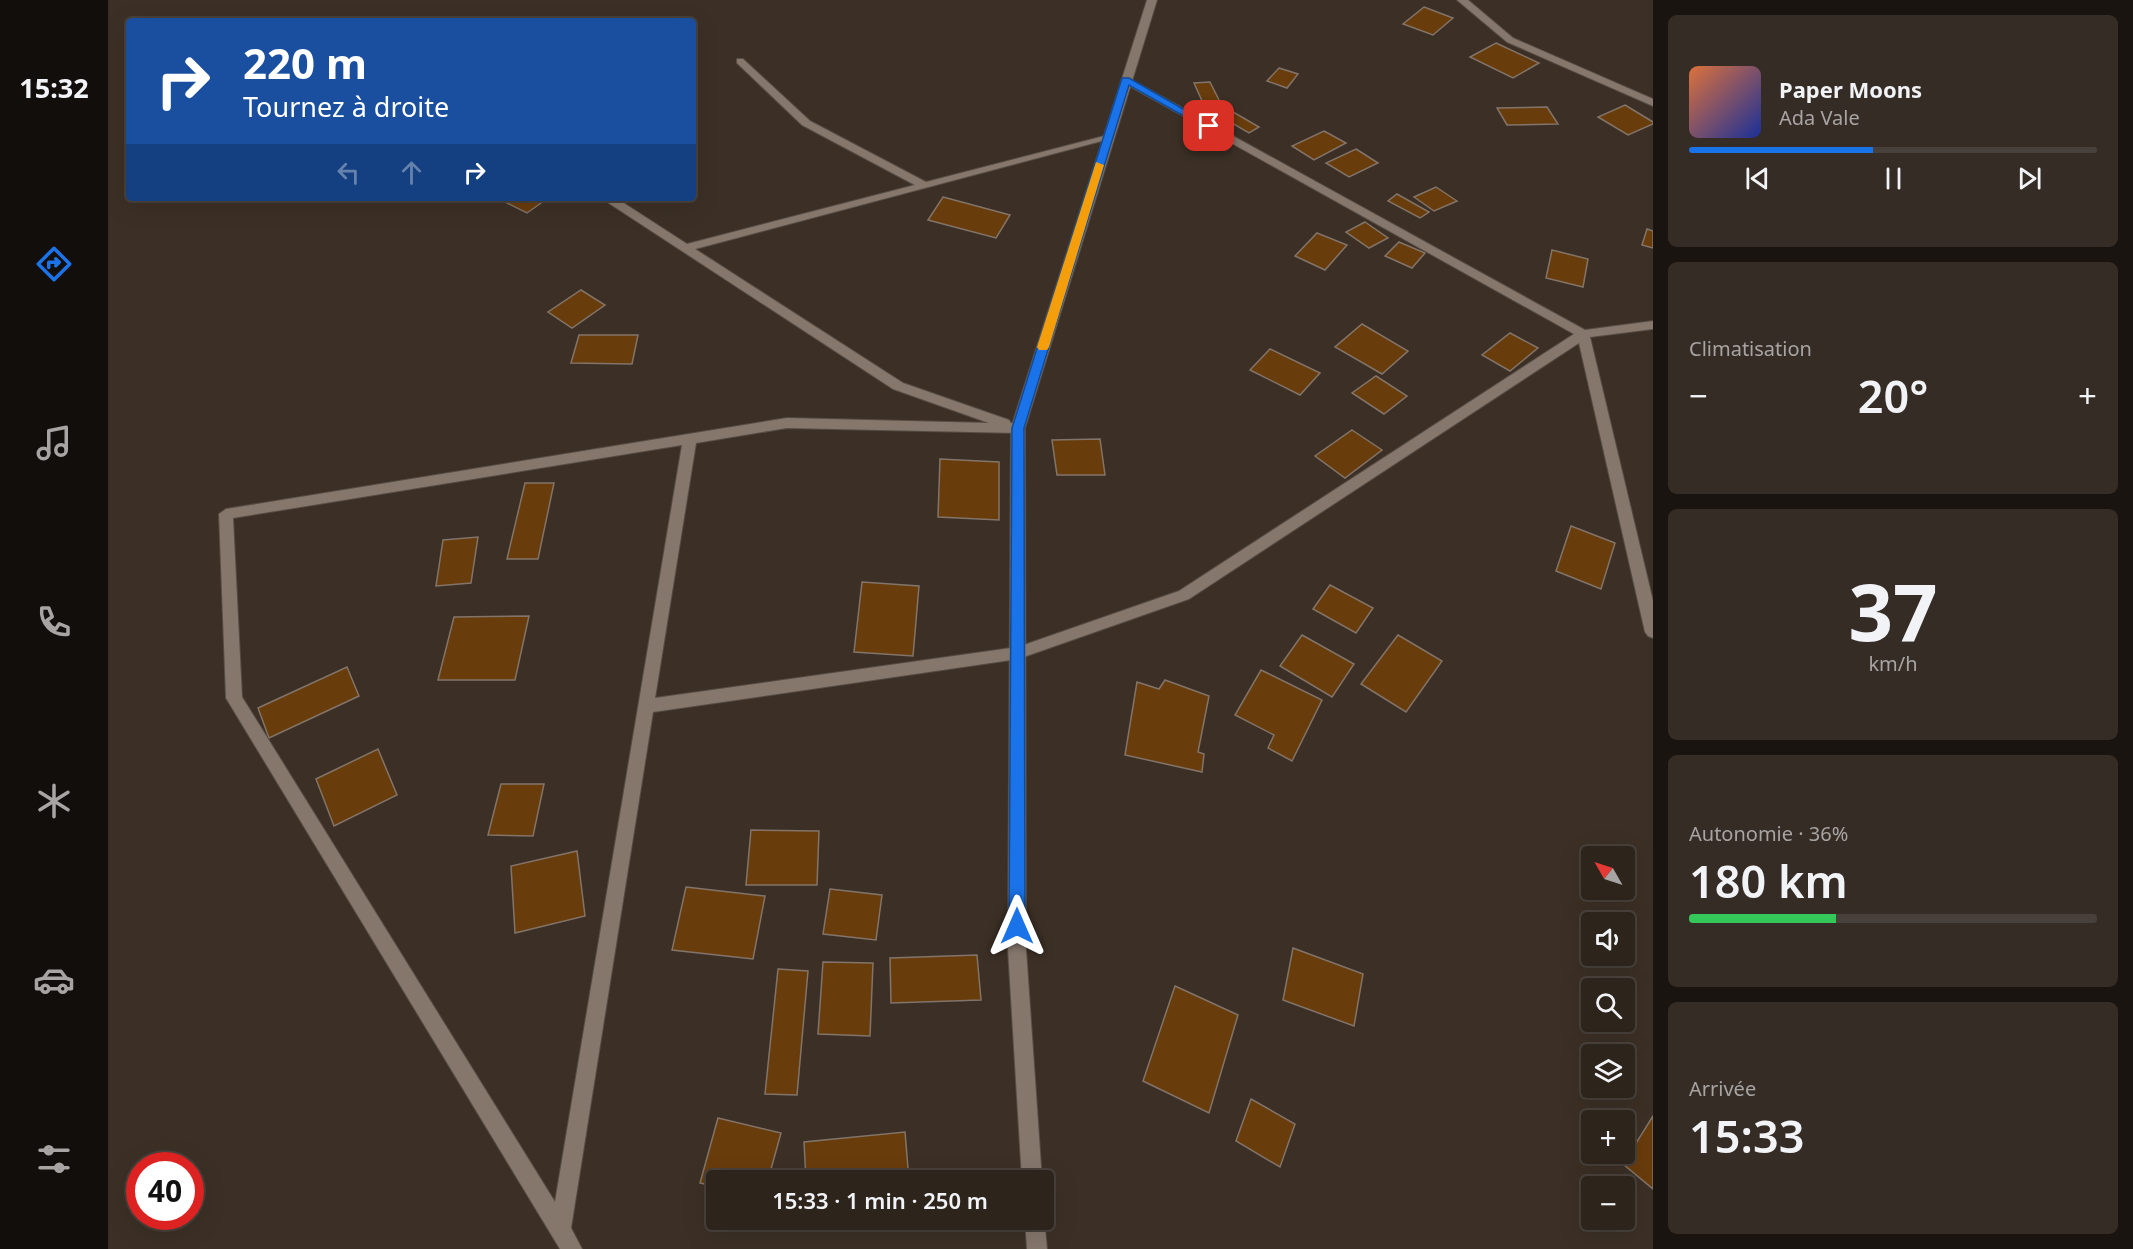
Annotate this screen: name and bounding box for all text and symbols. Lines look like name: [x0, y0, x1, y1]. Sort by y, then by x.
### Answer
text: 220 m: [243, 34, 367, 91]
icon: right: [144, 42, 222, 120]
text: 15:32: [19, 69, 89, 106]
text: Paper Moons: [1779, 74, 1922, 104]
text: Tournez à droite: [243, 88, 449, 125]
pin: [1183, 100, 1234, 151]
text: Ada Vale: [1779, 104, 1860, 131]
icon: arrive: [1192, 109, 1225, 142]
icon: left: [332, 156, 365, 189]
icon: ahead: [395, 156, 428, 189]
icon: right: [458, 156, 491, 189]
icon: previous: [1741, 162, 1774, 195]
icon: pause: [1877, 162, 1910, 195]
icon: next: [2013, 162, 2046, 195]
icon: directions: [33, 243, 75, 285]
text: Climatisation: [1689, 335, 1812, 362]
text: 20°: [1858, 365, 1928, 426]
text: −: [1689, 373, 1708, 418]
text: +: [2078, 373, 2097, 418]
icon: music: [33, 422, 75, 464]
text: 37: [1848, 558, 1938, 664]
icon: phone: [33, 601, 75, 643]
text: km/h: [1868, 650, 1918, 677]
icon: climate: [33, 780, 75, 822]
text: Autonomie · 36%: [1689, 820, 1848, 847]
north arrow: [1581, 846, 1635, 900]
map controls: [1581, 846, 1635, 1230]
text: 180 km: [1689, 850, 1848, 911]
position arrow: [985, 894, 1049, 958]
button: sound: [1581, 912, 1635, 966]
icon: car: [33, 959, 75, 1001]
button: search: [1581, 978, 1635, 1032]
button: layers: [1581, 1044, 1635, 1098]
text: Arrivée: [1689, 1075, 1756, 1102]
text: 15:33: [1689, 1105, 1804, 1166]
button: +: [1581, 1110, 1635, 1164]
icon: filters: [33, 1138, 75, 1180]
speed limit sign: 40: [126, 1152, 204, 1230]
button: −: [1581, 1176, 1635, 1230]
text: 15:33 · 1 min · 250 m: [772, 1185, 988, 1215]

